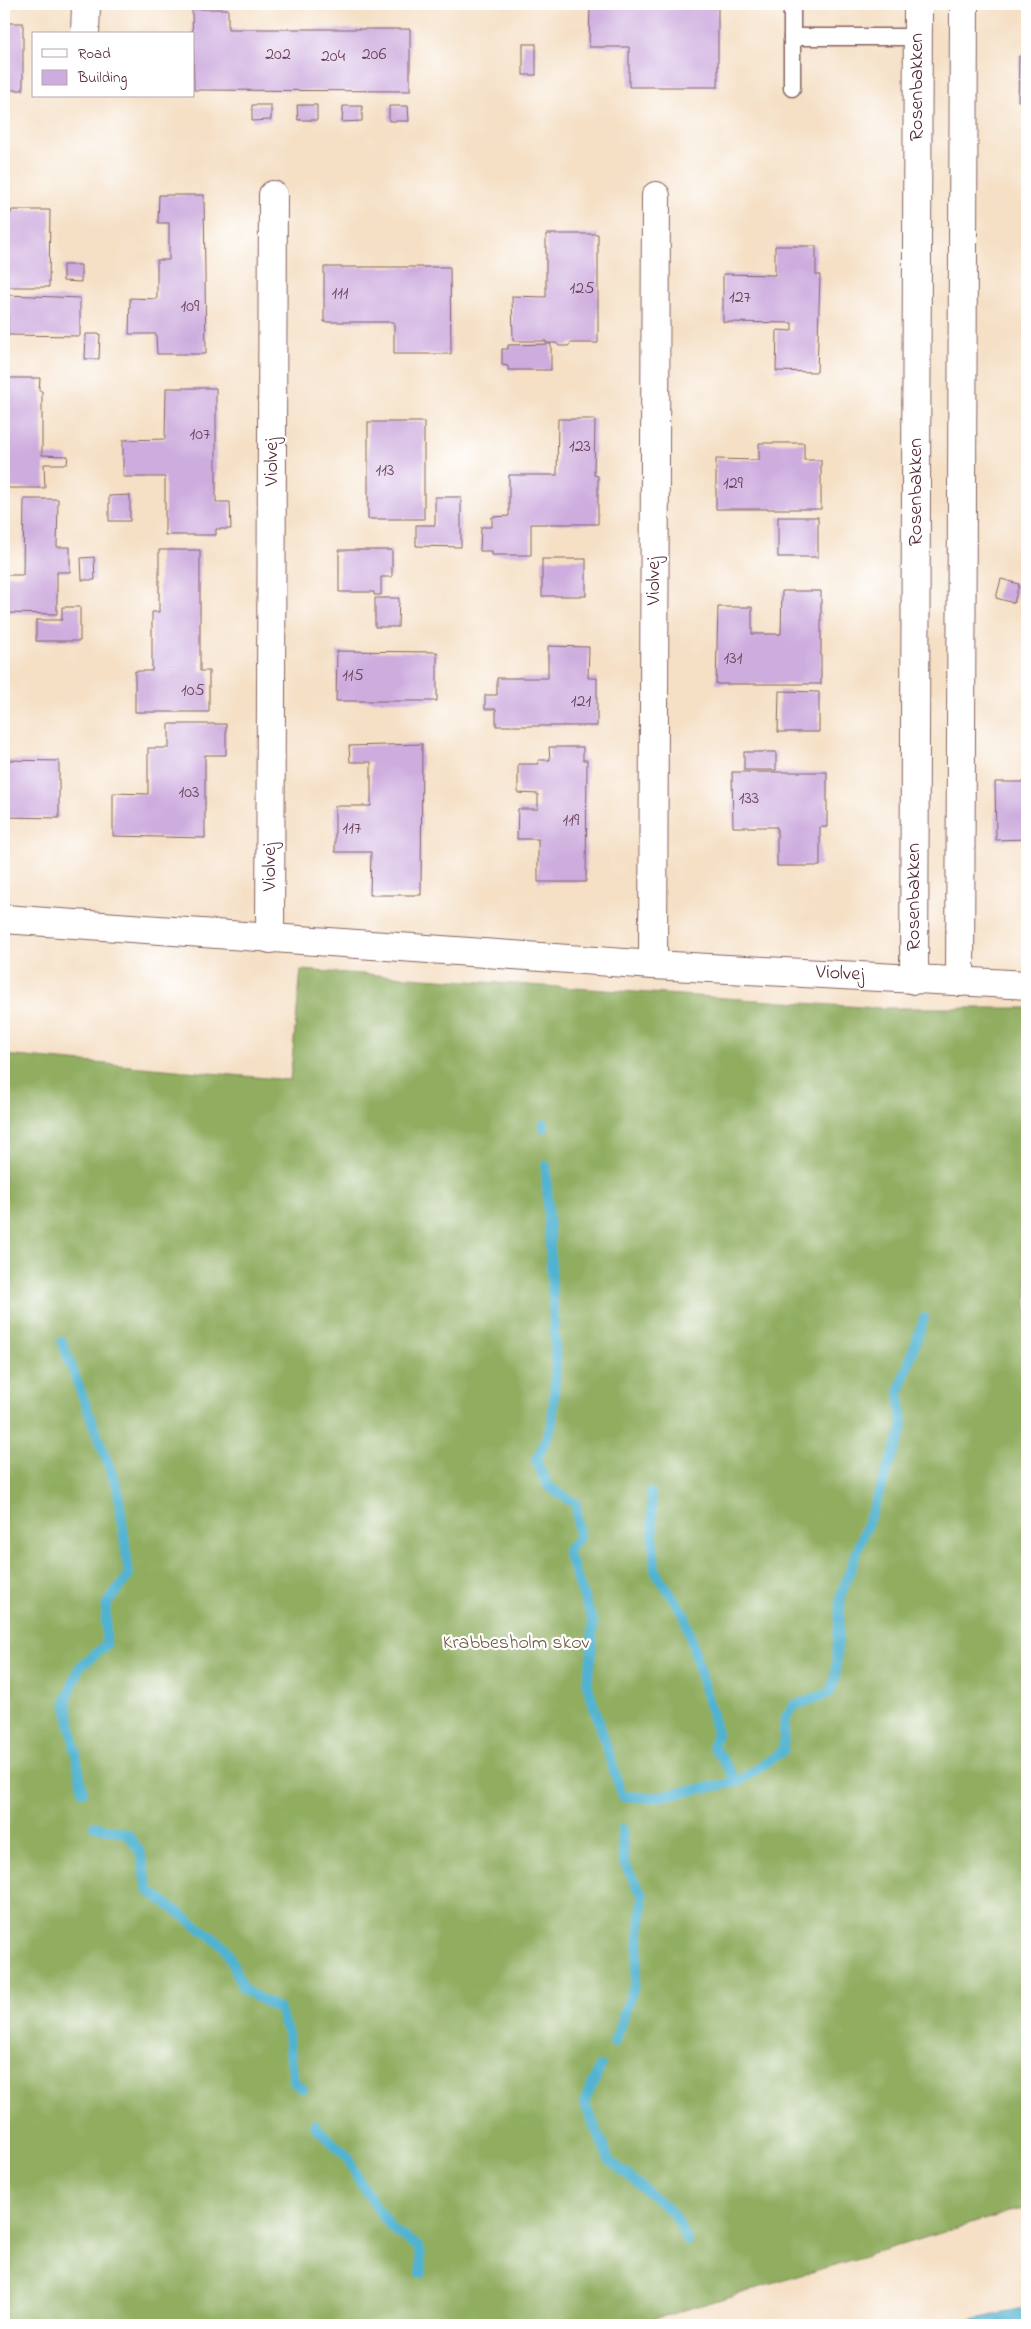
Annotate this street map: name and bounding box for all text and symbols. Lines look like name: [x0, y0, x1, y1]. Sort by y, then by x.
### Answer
legend: [32, 32, 195, 98]
street label: Rosenbakken: [903, 33, 932, 141]
house number: 202: [265, 42, 291, 68]
house number: 206: [362, 42, 386, 68]
text: Road: [78, 43, 111, 65]
house number: 204: [321, 44, 346, 70]
text: Building: [77, 67, 127, 90]
house number: 125: [570, 276, 594, 302]
house number: 111: [331, 281, 349, 307]
house number: 127: [729, 285, 752, 311]
house number: 109: [181, 294, 200, 320]
house number: 107: [190, 422, 211, 448]
house number: 123: [569, 434, 591, 460]
street label: Violvej: [258, 437, 287, 487]
street label: Rosenbakken: [902, 438, 931, 546]
house number: 113: [376, 458, 394, 484]
house number: 129: [723, 471, 744, 497]
street label: Violvej: [640, 556, 669, 606]
house number: 131: [724, 646, 743, 672]
house number: 115: [342, 663, 364, 689]
house number: 105: [181, 678, 205, 704]
house number: 121: [571, 689, 591, 715]
house number: 103: [179, 780, 199, 806]
house number: 133: [739, 786, 759, 812]
house number: 119: [563, 808, 580, 834]
house number: 117: [343, 816, 362, 842]
street label: Violvej: [256, 842, 285, 892]
street label: Rosenbakken: [900, 843, 929, 951]
street label: Violvej: [814, 958, 866, 990]
park label: Krabbesholm skov: [443, 1629, 590, 1658]

